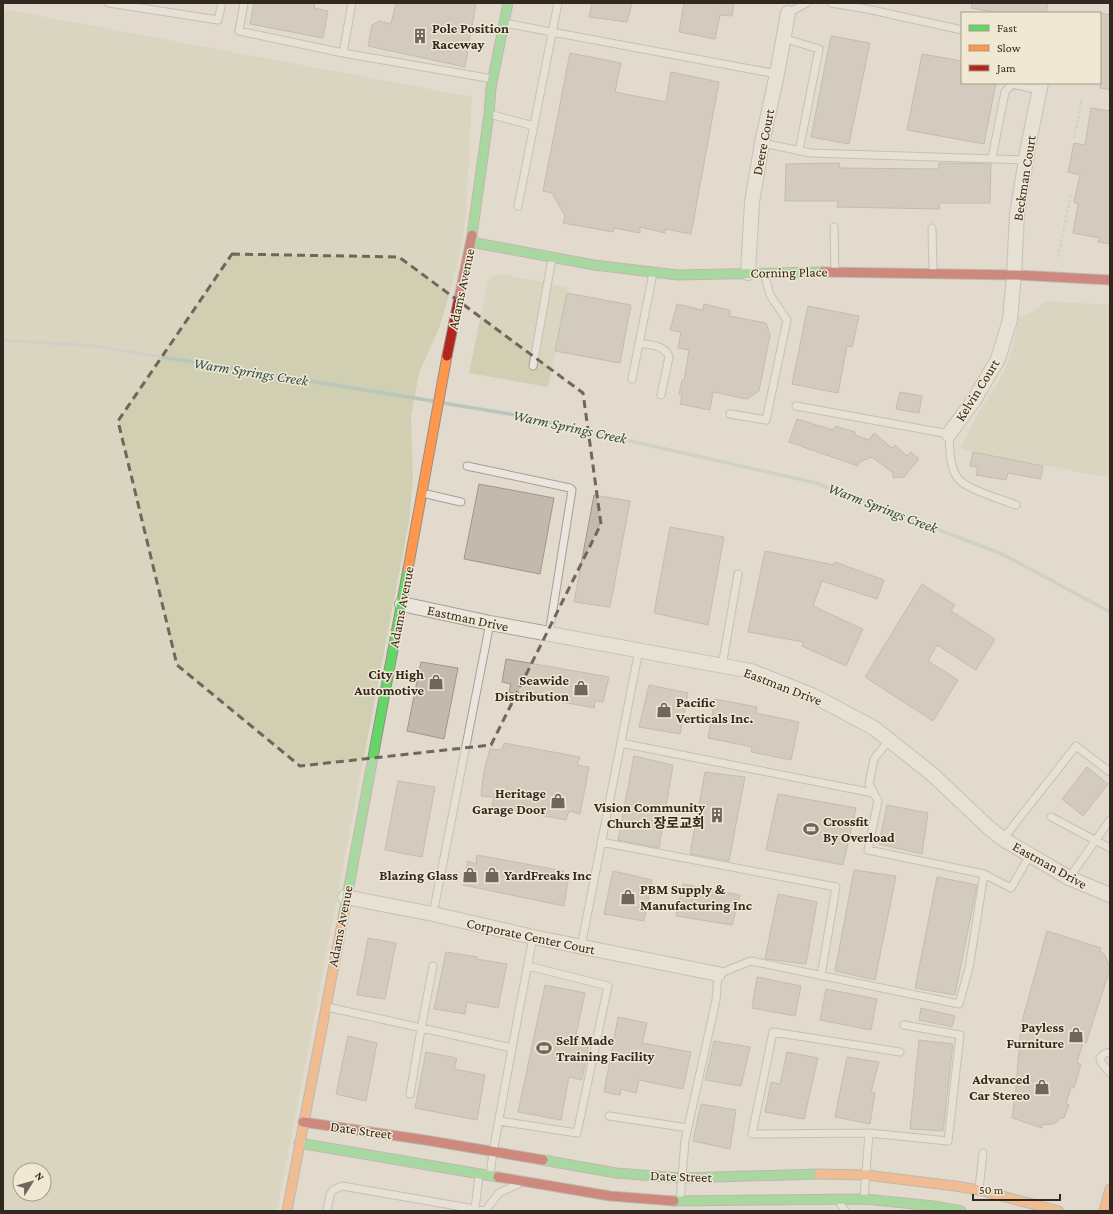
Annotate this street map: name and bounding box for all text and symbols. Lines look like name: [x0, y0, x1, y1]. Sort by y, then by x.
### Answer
legend: [961, 12, 1101, 84]
place label: Pole Position Raceway: [432, 20, 509, 52]
text: Fast: [997, 21, 1018, 35]
building icon: Pole Position Raceway: [411, 27, 429, 45]
text: Slow: [997, 41, 1021, 55]
text: Jam: [996, 61, 1016, 75]
street label: Deere Court: [749, 107, 777, 177]
street label: Beckman Court: [1009, 134, 1039, 222]
street label: Adams Avenue: [445, 247, 477, 331]
street label: Corning Place: [750, 263, 828, 281]
water label: Warm Springs Creek: [192, 355, 311, 390]
street label: Kelvin Court: [952, 356, 1003, 424]
water label: Warm Springs Creek: [511, 407, 630, 448]
water label: Warm Springs Creek: [826, 480, 941, 538]
street label: Adams Avenue: [385, 565, 417, 649]
street label: Eastman Drive: [426, 602, 510, 634]
street label: Eastman Drive: [742, 664, 824, 708]
place label: City High Automotive: [353, 666, 424, 698]
place label: Seawide Distribution: [495, 672, 569, 704]
shop icon: City High Automotive: [427, 673, 445, 691]
shop icon: Seawide Distribution: [572, 679, 590, 697]
place label: Pacific Verticals Inc.: [675, 694, 753, 726]
shop icon: Pacific Verticals Inc.: [655, 701, 673, 719]
place label: Heritage Garage Door: [472, 785, 546, 817]
shop icon: Heritage Garage Door: [549, 792, 567, 810]
place label: Vision Community Church 장로교회: [593, 799, 705, 831]
building icon: Vision Community Church 장로교회: [708, 806, 726, 824]
place label: Crossfit By Overload: [823, 813, 895, 845]
sports icon: Crossfit By Overload: [802, 820, 820, 838]
street label: Eastman Drive: [1010, 838, 1090, 892]
shop icon: Blazing Glass: [461, 866, 479, 884]
shop icon: YardFreaks Inc: [483, 866, 501, 884]
place label: Blazing Glass: [379, 867, 458, 883]
place label: YardFreaks Inc: [504, 867, 592, 883]
place label: PBM Supply & Manufacturing Inc: [640, 881, 753, 913]
street label: Adams Avenue: [324, 884, 356, 968]
shop icon: PBM Supply & Manufacturing Inc: [619, 888, 637, 906]
street label: Corporate Center Court: [465, 915, 597, 958]
place label: Payless Furniture: [1007, 1019, 1064, 1051]
shop icon: Payless Furniture: [1067, 1026, 1085, 1044]
place label: Self Made Training Facility: [556, 1032, 655, 1064]
sports icon: Self Made Training Facility: [535, 1039, 553, 1057]
place label: Advanced Car Stereo: [969, 1071, 1030, 1103]
shop icon: Advanced Car Stereo: [1033, 1078, 1051, 1096]
street label: Date Street: [329, 1118, 393, 1142]
north arrow: [12, 1162, 52, 1202]
street label: Date Street: [650, 1167, 713, 1185]
text: N: [33, 1169, 47, 1183]
scale bar: [973, 1176, 1060, 1202]
text: 50 m: [979, 1183, 1004, 1197]

